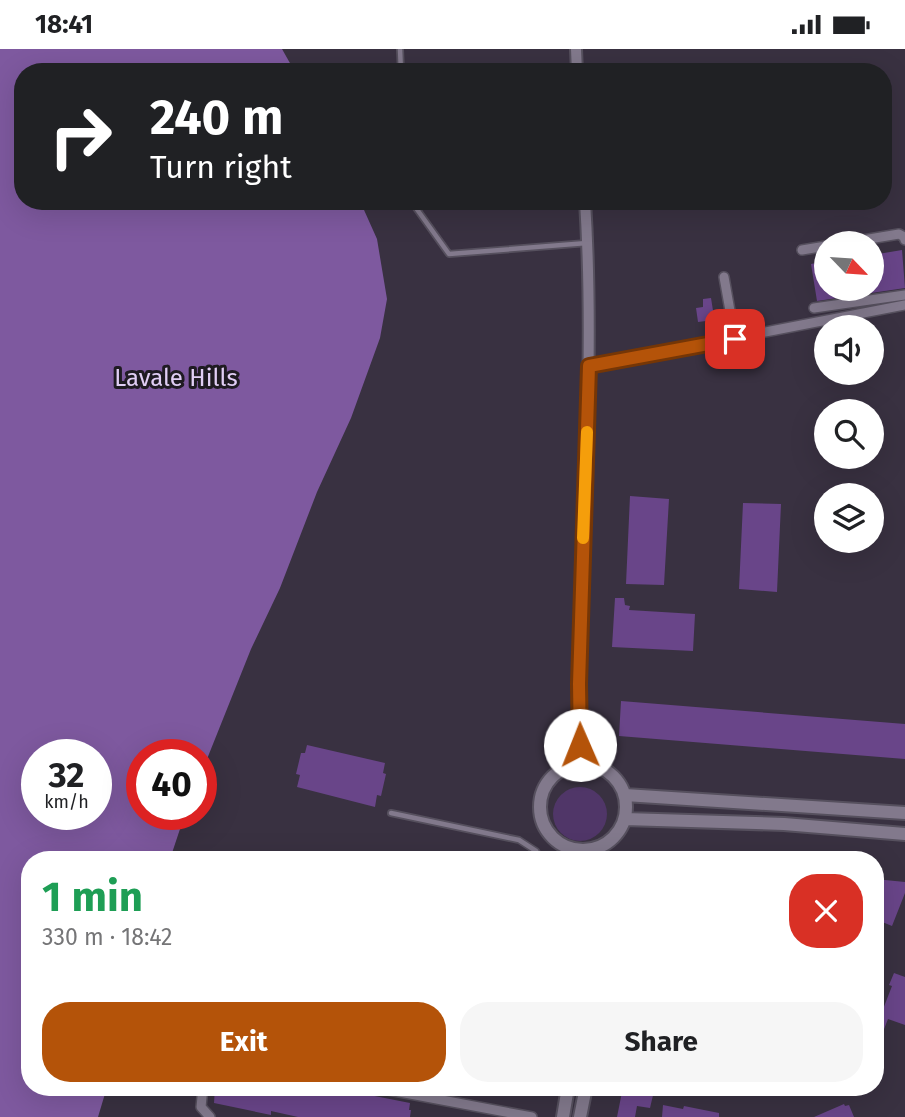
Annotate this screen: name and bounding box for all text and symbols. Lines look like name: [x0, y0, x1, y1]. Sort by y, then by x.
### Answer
text: 18:41: [35, 9, 93, 40]
text: 240 m: [150, 88, 283, 147]
icon: right: [35, 91, 126, 182]
text: Turn right: [150, 148, 292, 186]
north arrow: [814, 231, 884, 301]
map controls: [814, 231, 884, 553]
pin: [705, 309, 765, 369]
button: sound: [814, 315, 884, 385]
icon: arrive: [716, 320, 754, 358]
park label: Lavale Hills: [114, 364, 238, 392]
button: search: [814, 399, 884, 469]
button: layers: [814, 483, 884, 553]
position arrow: [543, 708, 617, 782]
speed limit sign: 40: [126, 739, 217, 830]
text: 32: [49, 754, 84, 796]
text: km/h: [44, 791, 89, 813]
text: 1 min: [42, 872, 143, 922]
button: close: [789, 874, 863, 948]
text: 330 m · 18:42: [42, 923, 173, 951]
button: Exit: [42, 1002, 446, 1082]
button: Share: [460, 1002, 863, 1082]

